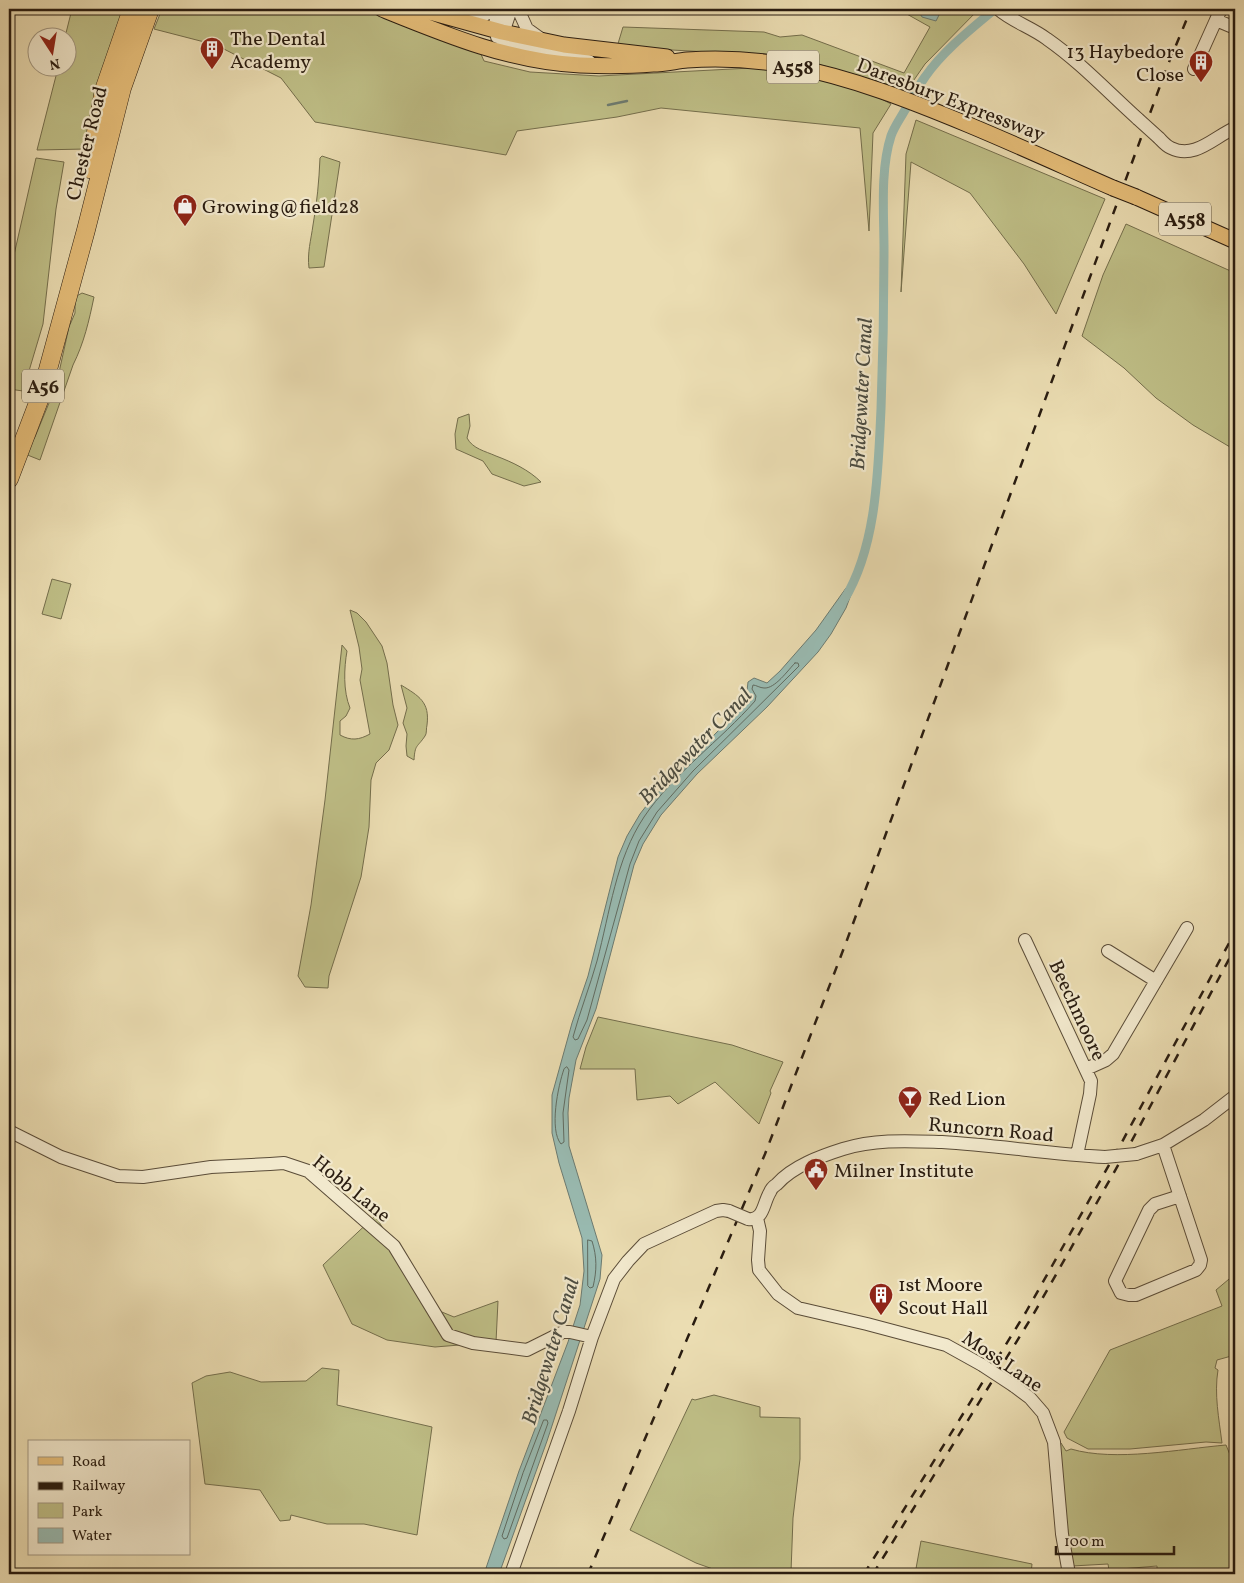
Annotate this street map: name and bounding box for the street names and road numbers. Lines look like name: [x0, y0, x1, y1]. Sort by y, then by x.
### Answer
road number: A558: [767, 51, 819, 84]
street label: Daresbury Expressway: [852, 52, 1049, 150]
street label: Chester Road: [60, 83, 116, 204]
road number: A558: [1159, 202, 1211, 235]
road number: A56: [22, 370, 64, 402]
street label: Beechmoore: [1041, 956, 1112, 1066]
street label: Runcorn Road: [927, 1112, 1055, 1150]
street label: Hobb Lane: [305, 1149, 396, 1230]
street label: Moss Lane: [956, 1325, 1048, 1400]

